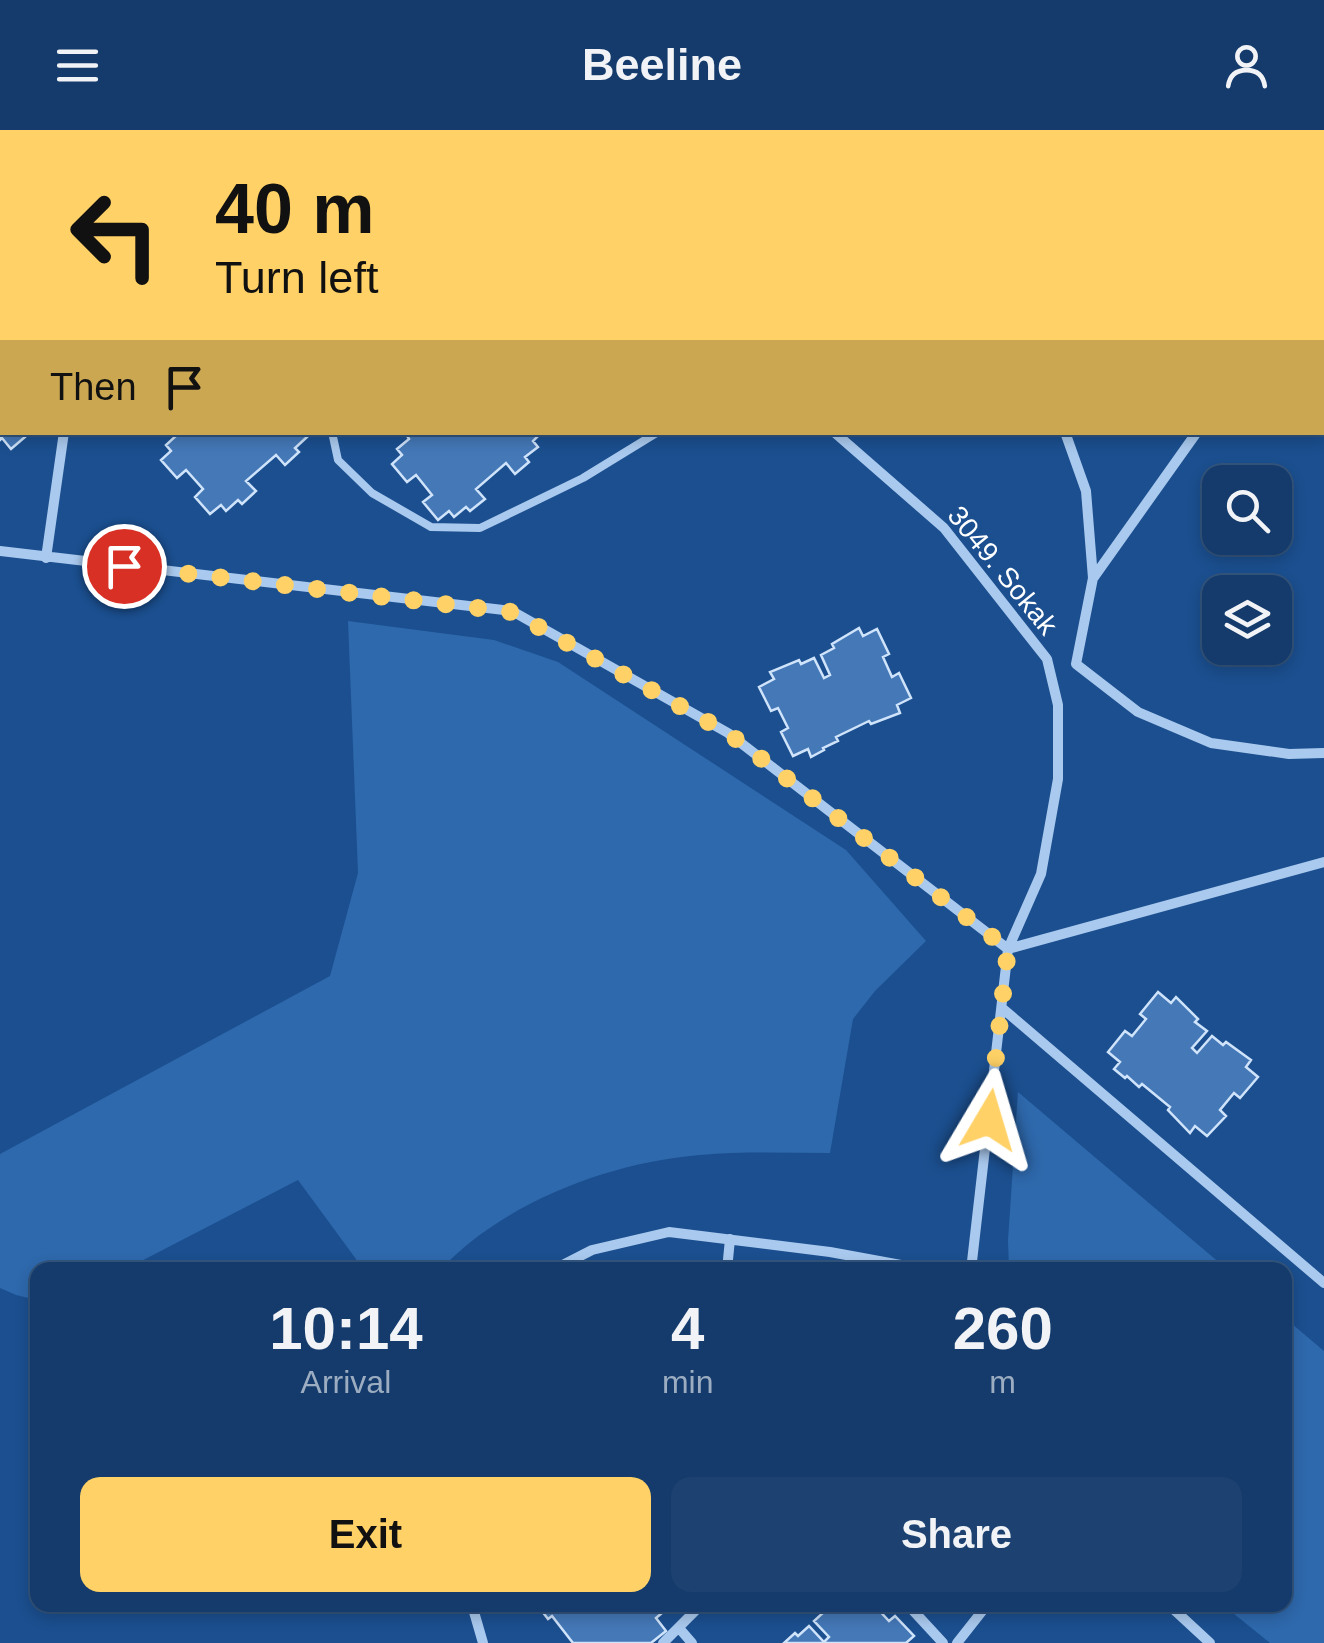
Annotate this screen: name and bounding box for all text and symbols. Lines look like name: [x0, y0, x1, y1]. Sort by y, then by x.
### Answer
icon: menu: [50, 38, 105, 93]
icon: person: [1219, 38, 1274, 93]
text: Beeline: [582, 39, 742, 90]
icon: left: [50, 170, 180, 300]
text: 40 m: [215, 170, 375, 248]
text: Turn left: [215, 252, 378, 303]
icon: arrive: [157, 360, 212, 415]
text: Then: [50, 366, 137, 408]
map controls: [1202, 465, 1292, 665]
button: search: [1202, 465, 1292, 555]
street label: 3049. Sokak: [942, 500, 1064, 641]
pin: [82, 524, 167, 609]
icon: arrive: [97, 539, 152, 594]
button: layers: [1202, 575, 1292, 665]
position arrow: [937, 1068, 1041, 1172]
text: 10:14: [269, 1295, 423, 1362]
text: 4: [671, 1295, 704, 1362]
text: 260: [953, 1295, 1053, 1362]
text: Arrival: [301, 1364, 391, 1400]
text: min: [662, 1364, 713, 1400]
text: m: [989, 1364, 1016, 1400]
button: Exit: [80, 1477, 651, 1592]
button: Share: [671, 1477, 1242, 1592]

